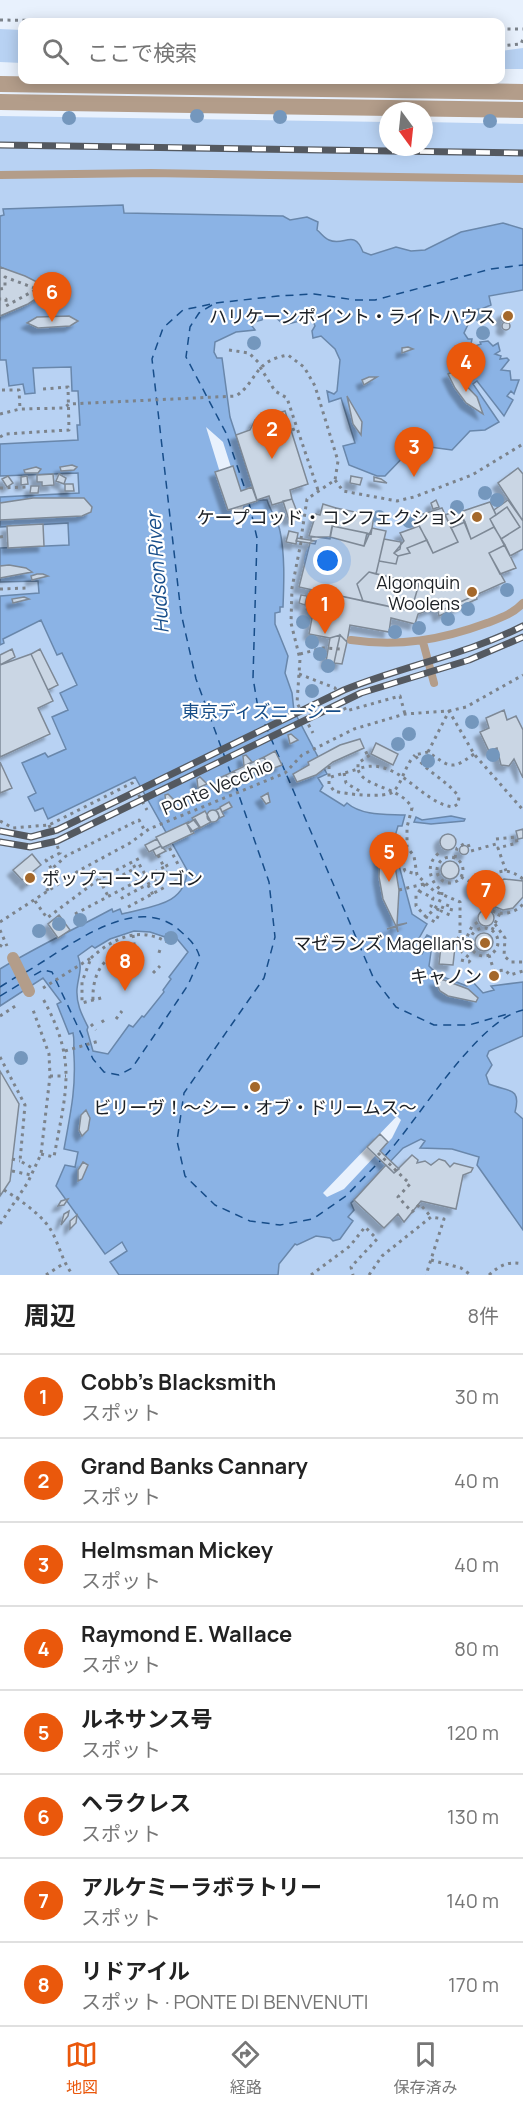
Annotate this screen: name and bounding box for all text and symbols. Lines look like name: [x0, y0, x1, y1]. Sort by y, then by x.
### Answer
search box: [18, 18, 505, 84]
icon: search: [39, 35, 72, 68]
text: ここで検索: [87, 38, 197, 68]
north arrow: [379, 102, 433, 156]
pin: 6: [32, 272, 72, 322]
place label: ハリケーンポイント・ライトハウス: [209, 304, 496, 328]
marker: ハリケーンポイント・ライトハウス: [501, 309, 515, 323]
pin: 4: [446, 342, 486, 392]
pin: 2: [252, 410, 292, 459]
pin: 3: [394, 428, 434, 477]
place label: ケープコッド・コンフェクション: [197, 505, 465, 529]
water label: Hudson River: [139, 509, 175, 635]
marker: ケープコッド・コンフェクション: [470, 510, 484, 524]
your location: [313, 546, 342, 575]
place label: Algonquin Woolens: [376, 570, 460, 615]
pin: 1: [306, 584, 344, 634]
marker: Algonquin Woolens: [465, 585, 479, 599]
park label: 東京ディズニーシー: [182, 699, 342, 723]
street label: Ponte Vecchio: [158, 752, 276, 820]
pin: 5: [370, 832, 408, 882]
place label: ポップコーンワゴン: [42, 866, 203, 890]
pin: 7: [466, 870, 506, 920]
marker: ポップコーンワゴン: [23, 871, 37, 885]
place label: マゼランズ Magellan's: [293, 931, 473, 955]
marker: マゼランズ Magellan's: [478, 936, 492, 950]
pin: 8: [106, 942, 144, 991]
place label: キャノン: [410, 964, 482, 988]
marker: キャノン: [487, 969, 501, 983]
marker: ビリーヴ！～シー・オブ・ドリームス～: [248, 1080, 262, 1094]
place label: ビリーヴ！～シー・オブ・ドリームス～: [93, 1095, 417, 1119]
text: 周辺: [24, 1297, 76, 1333]
text: 8件: [467, 1302, 499, 1329]
text: Cobb’s Blacksmith: [81, 1367, 276, 1397]
text: 1: [39, 1383, 48, 1410]
text: 30 m: [455, 1383, 499, 1410]
text: スポット: [81, 1399, 161, 1426]
text: Grand Banks Cannary: [81, 1451, 308, 1481]
text: 2: [38, 1467, 49, 1494]
text: 40 m: [454, 1467, 499, 1494]
text: スポット: [81, 1483, 161, 1510]
text: Helmsman Mickey: [81, 1535, 273, 1565]
text: 3: [38, 1551, 49, 1578]
text: 40 m: [454, 1551, 499, 1578]
text: スポット: [81, 1567, 161, 1594]
text: Raymond E. Wallace: [81, 1619, 292, 1649]
text: 4: [37, 1635, 50, 1662]
text: 80 m: [454, 1635, 499, 1662]
text: スポット: [81, 1651, 161, 1678]
text: ルネサンス号: [81, 1704, 213, 1734]
text: 5: [38, 1719, 49, 1746]
text: 120 m: [447, 1719, 499, 1746]
text: スポット: [81, 1736, 161, 1763]
text: ヘラクレス: [81, 1788, 191, 1818]
text: 6: [37, 1803, 50, 1830]
text: 130 m: [447, 1803, 499, 1830]
text: スポット: [81, 1820, 161, 1847]
text: アルケミーラボラトリー: [81, 1872, 322, 1902]
text: 7: [38, 1887, 49, 1914]
text: 140 m: [446, 1887, 499, 1914]
text: スポット: [81, 1904, 161, 1931]
text: リドアイル: [81, 1956, 190, 1986]
text: 8: [37, 1971, 50, 1998]
text: 170 m: [448, 1971, 499, 1998]
text: スポット · PONTE DI BENVENUTI: [81, 1988, 368, 2015]
tab: 地図: [65, 2038, 98, 2098]
tab: 経路: [229, 2038, 262, 2098]
tab: 保存済み: [393, 2038, 457, 2098]

